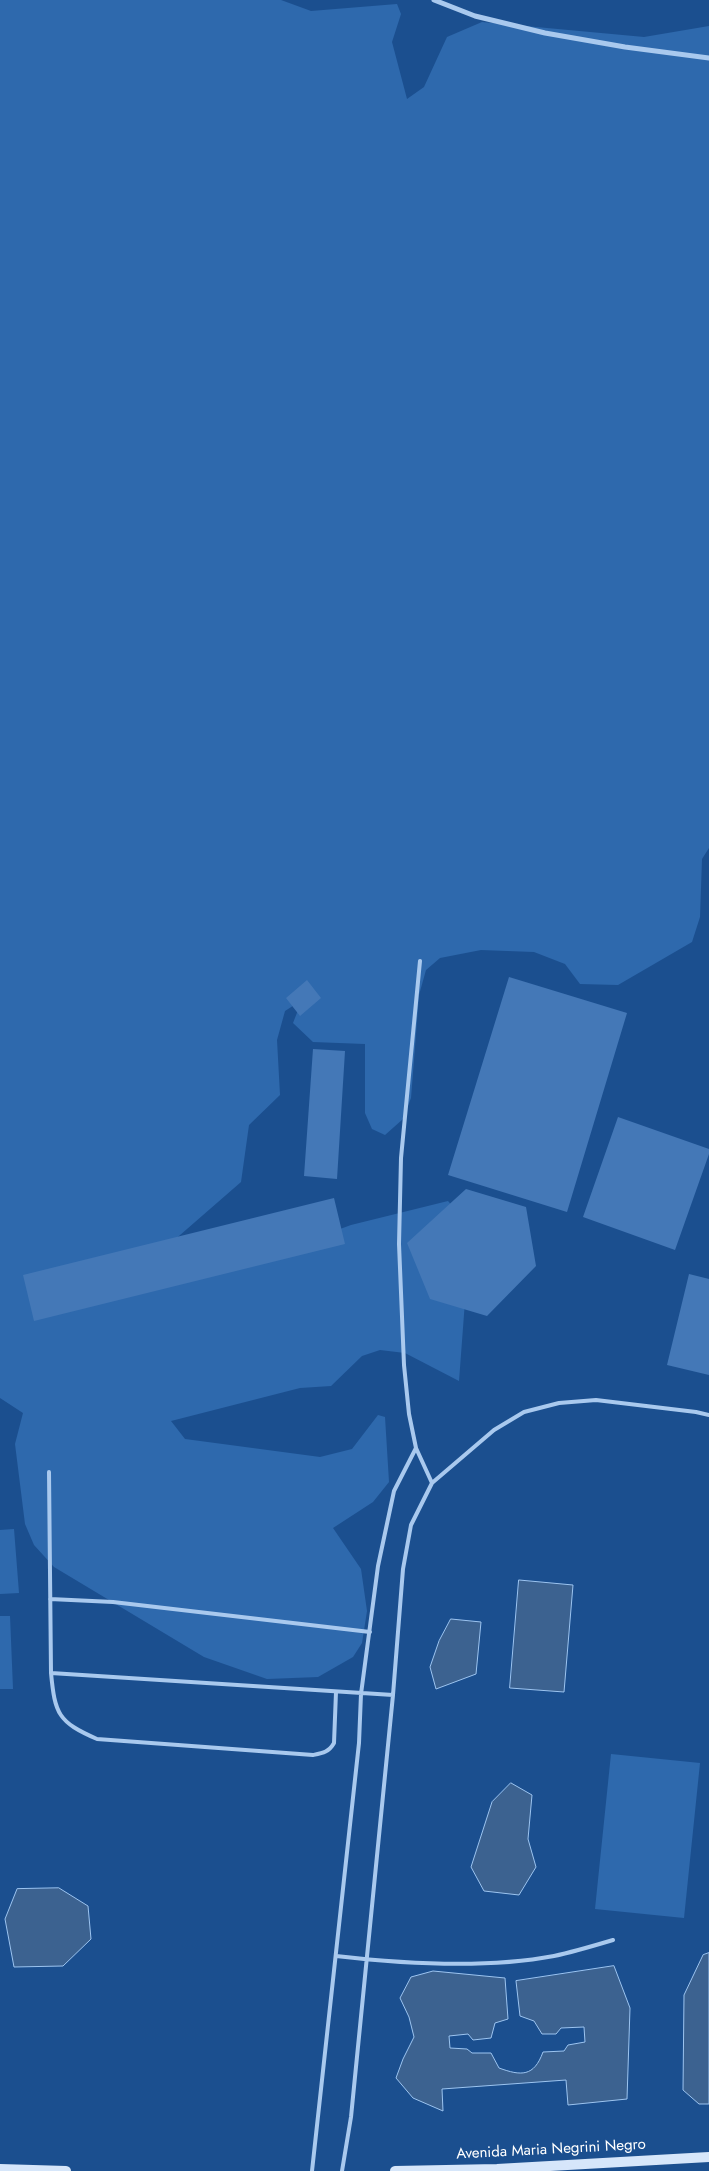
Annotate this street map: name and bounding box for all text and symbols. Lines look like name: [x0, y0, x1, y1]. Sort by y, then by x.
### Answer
street label: Avenida Maria Negrini Negro: [456, 2136, 646, 2164]

